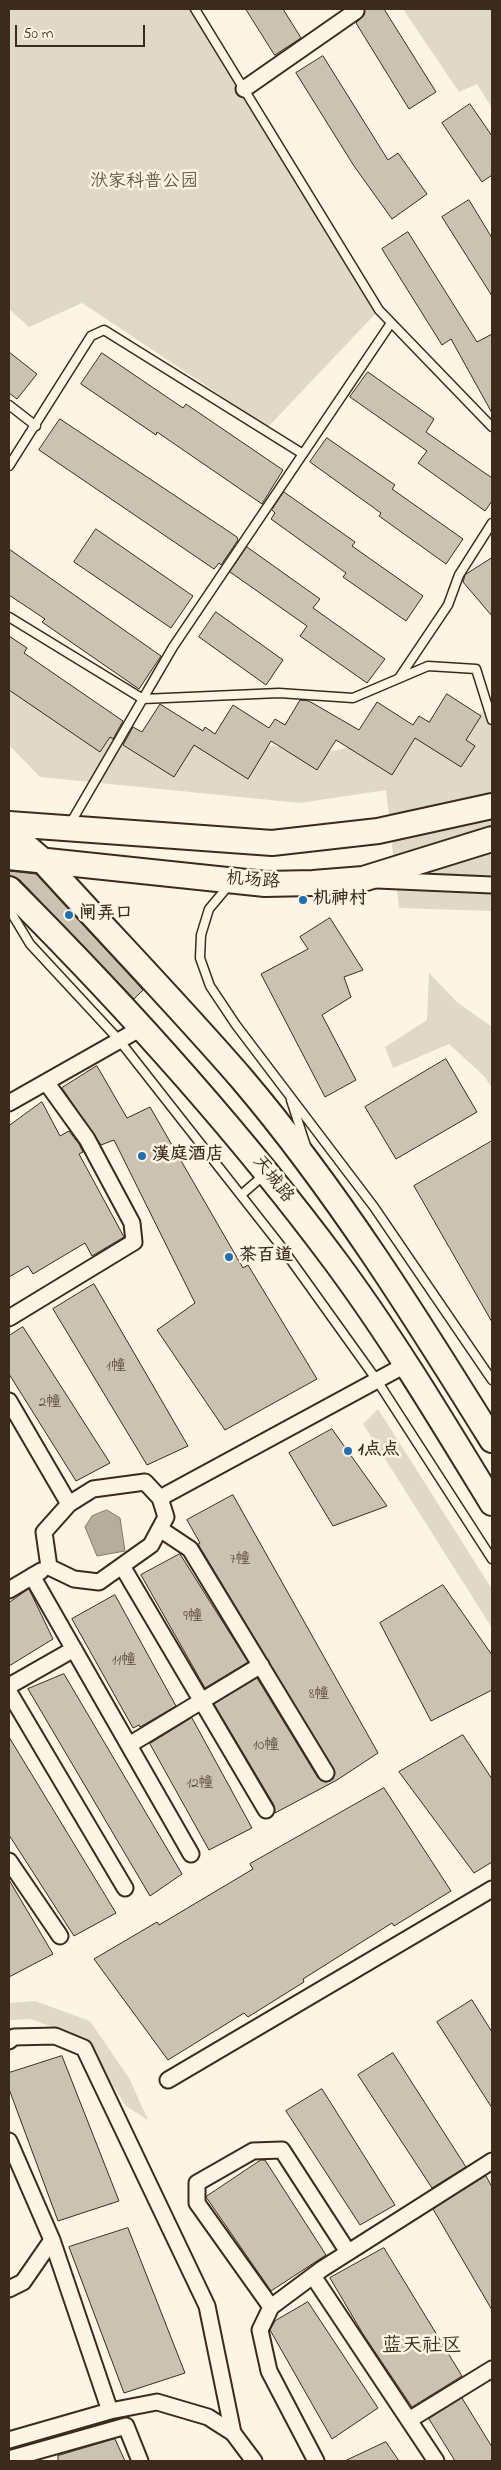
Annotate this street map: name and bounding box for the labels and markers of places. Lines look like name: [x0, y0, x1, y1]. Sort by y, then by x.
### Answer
place label: 机神村: [313, 889, 367, 911]
marker: 机神村: [297, 894, 309, 906]
place label: 闸弄口: [79, 904, 133, 926]
marker: 闸弄口: [63, 909, 75, 921]
place label: 漢庭酒店: [152, 1145, 224, 1167]
marker: 漢庭酒店: [136, 1150, 148, 1162]
place label: 茶百道: [239, 1246, 293, 1268]
marker: 茶百道: [223, 1251, 235, 1263]
place label: 1点点: [358, 1440, 400, 1462]
marker: 1点点: [342, 1445, 354, 1457]

